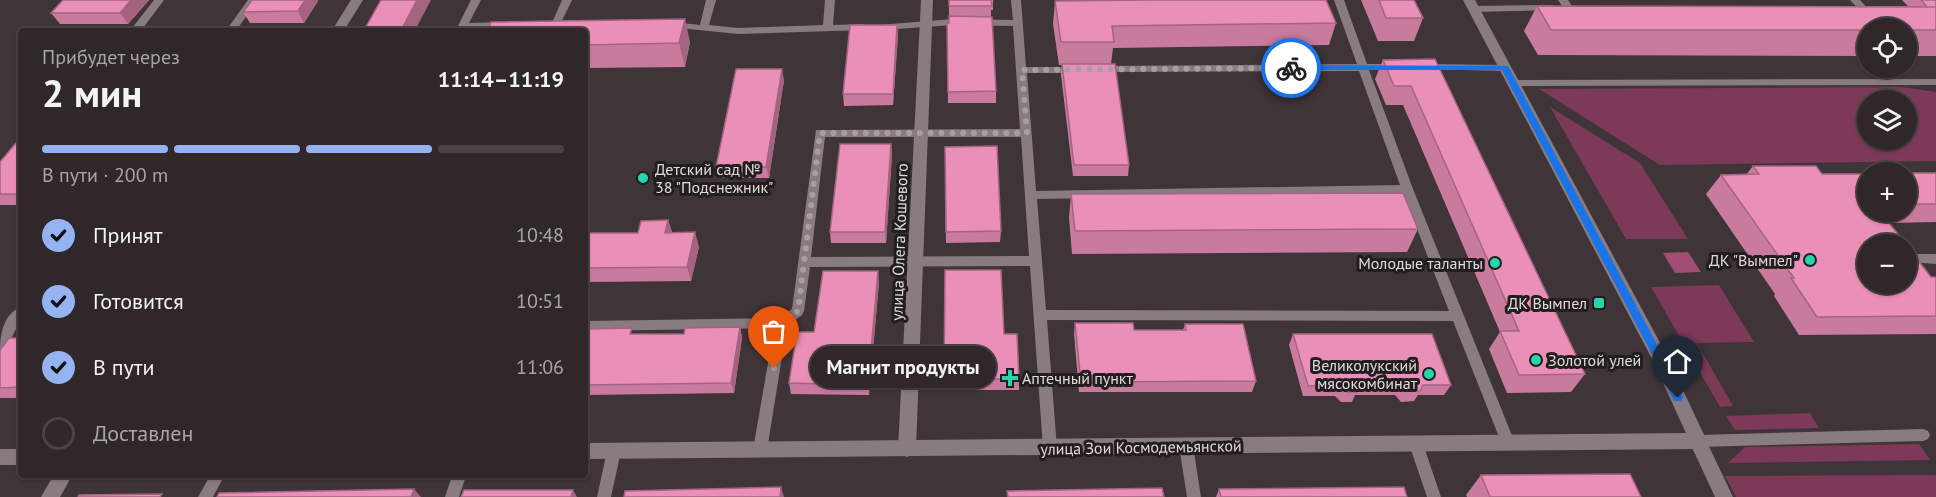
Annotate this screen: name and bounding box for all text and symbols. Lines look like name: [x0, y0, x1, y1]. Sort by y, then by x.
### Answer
map controls: [1857, 18, 1917, 294]
button: locate: [1857, 18, 1917, 78]
courier: [1261, 38, 1321, 98]
text: Прибудет через: [42, 44, 180, 70]
icon: bike: [1275, 52, 1308, 85]
text: 11:14–11:19: [438, 65, 564, 93]
text: 2 мин: [42, 67, 142, 118]
button: layers: [1857, 90, 1917, 150]
place label: Детский сад № 38 "Подснежник": [655, 159, 773, 197]
text: В пути · 200 m: [42, 162, 168, 188]
button: +: [1857, 162, 1917, 222]
street label: улица Олега Кошевого: [886, 163, 912, 321]
marker: Детский сад № 38 "Подснежник": [636, 171, 650, 185]
icon: check: [42, 219, 75, 252]
text: Принят: [93, 221, 163, 249]
text: 10:48: [516, 222, 564, 248]
button: −: [1857, 234, 1917, 294]
place label: ДК "Вымпел": [1709, 250, 1798, 270]
place label: Молодые таланты: [1358, 253, 1483, 273]
marker: ДК "Вымпел": [1803, 253, 1817, 267]
marker: Молодые таланты: [1488, 256, 1502, 270]
icon: check: [42, 285, 75, 318]
text: Готовится: [93, 287, 184, 315]
text: 10:51: [516, 288, 564, 314]
place label: ДК Вымпел: [1508, 293, 1587, 313]
marker: ДК Вымпел: [1592, 296, 1606, 310]
pin: [748, 306, 799, 368]
icon: bag: [757, 315, 790, 348]
pin: [1652, 336, 1703, 398]
icon: home: [1661, 345, 1694, 378]
callout: Магнит продукты: [810, 347, 996, 389]
place label: Золотой улей: [1548, 350, 1641, 370]
icon: check: [42, 351, 75, 384]
text: В пути: [93, 353, 155, 381]
marker: Золотой улей: [1529, 353, 1543, 367]
text: 11:06: [516, 354, 564, 380]
text: Магнит продукты: [826, 354, 980, 380]
place label: Великолукский мясокомбинат: [1312, 355, 1418, 393]
marker: Великолукский мясокомбинат: [1422, 367, 1436, 381]
place label: Аптечный пункт: [1022, 368, 1134, 388]
marker: Аптечный пункт: [1003, 371, 1017, 385]
text: Доставлен: [93, 419, 193, 447]
street label: улица Зои Космодемьянской: [1040, 435, 1242, 459]

